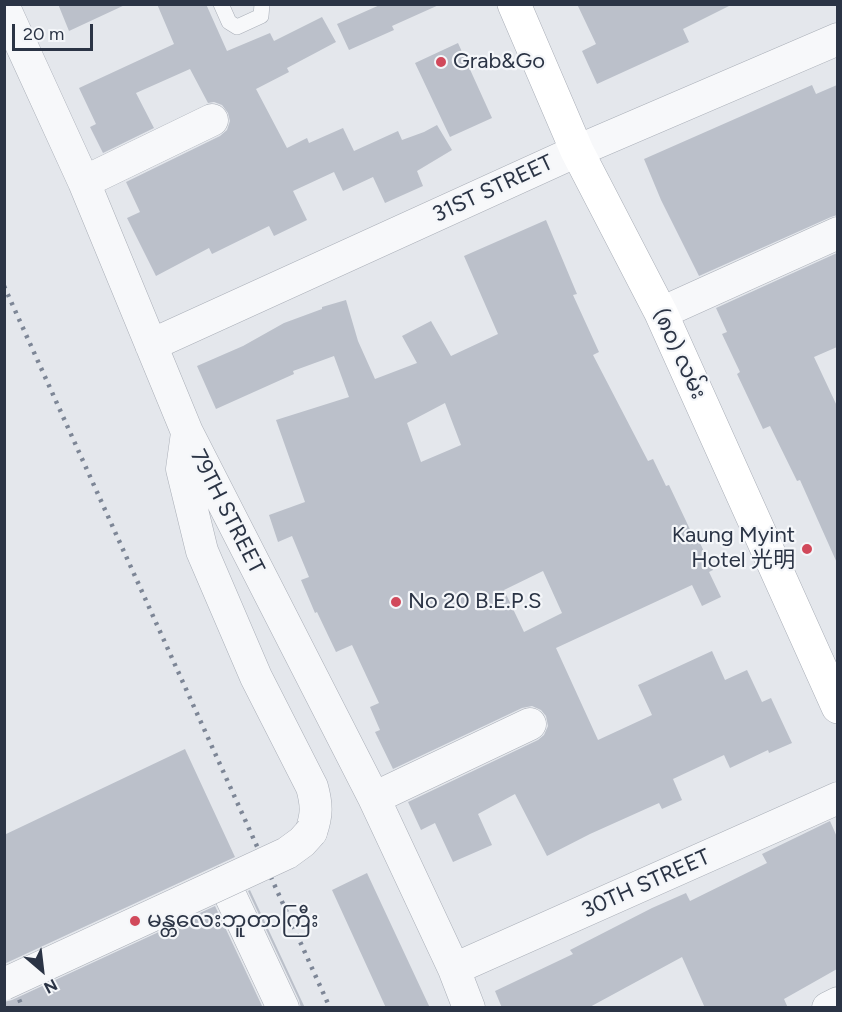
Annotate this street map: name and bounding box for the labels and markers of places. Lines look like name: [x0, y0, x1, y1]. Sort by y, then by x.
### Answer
place label: Grab&Go: [453, 49, 545, 75]
marker: Grab&Go: [434, 55, 448, 69]
place label: Kaung Myint Hotel 光明: [672, 523, 795, 574]
marker: Kaung Myint Hotel 光明: [800, 542, 814, 556]
place label: No 20 B.E.P.S: [408, 589, 541, 615]
marker: No 20 B.E.P.S: [389, 595, 403, 609]
place label: မန္တလေးဘူတာကြီး: [147, 908, 319, 934]
marker: မန္တလေးဘူတာကြီး: [128, 914, 142, 928]

